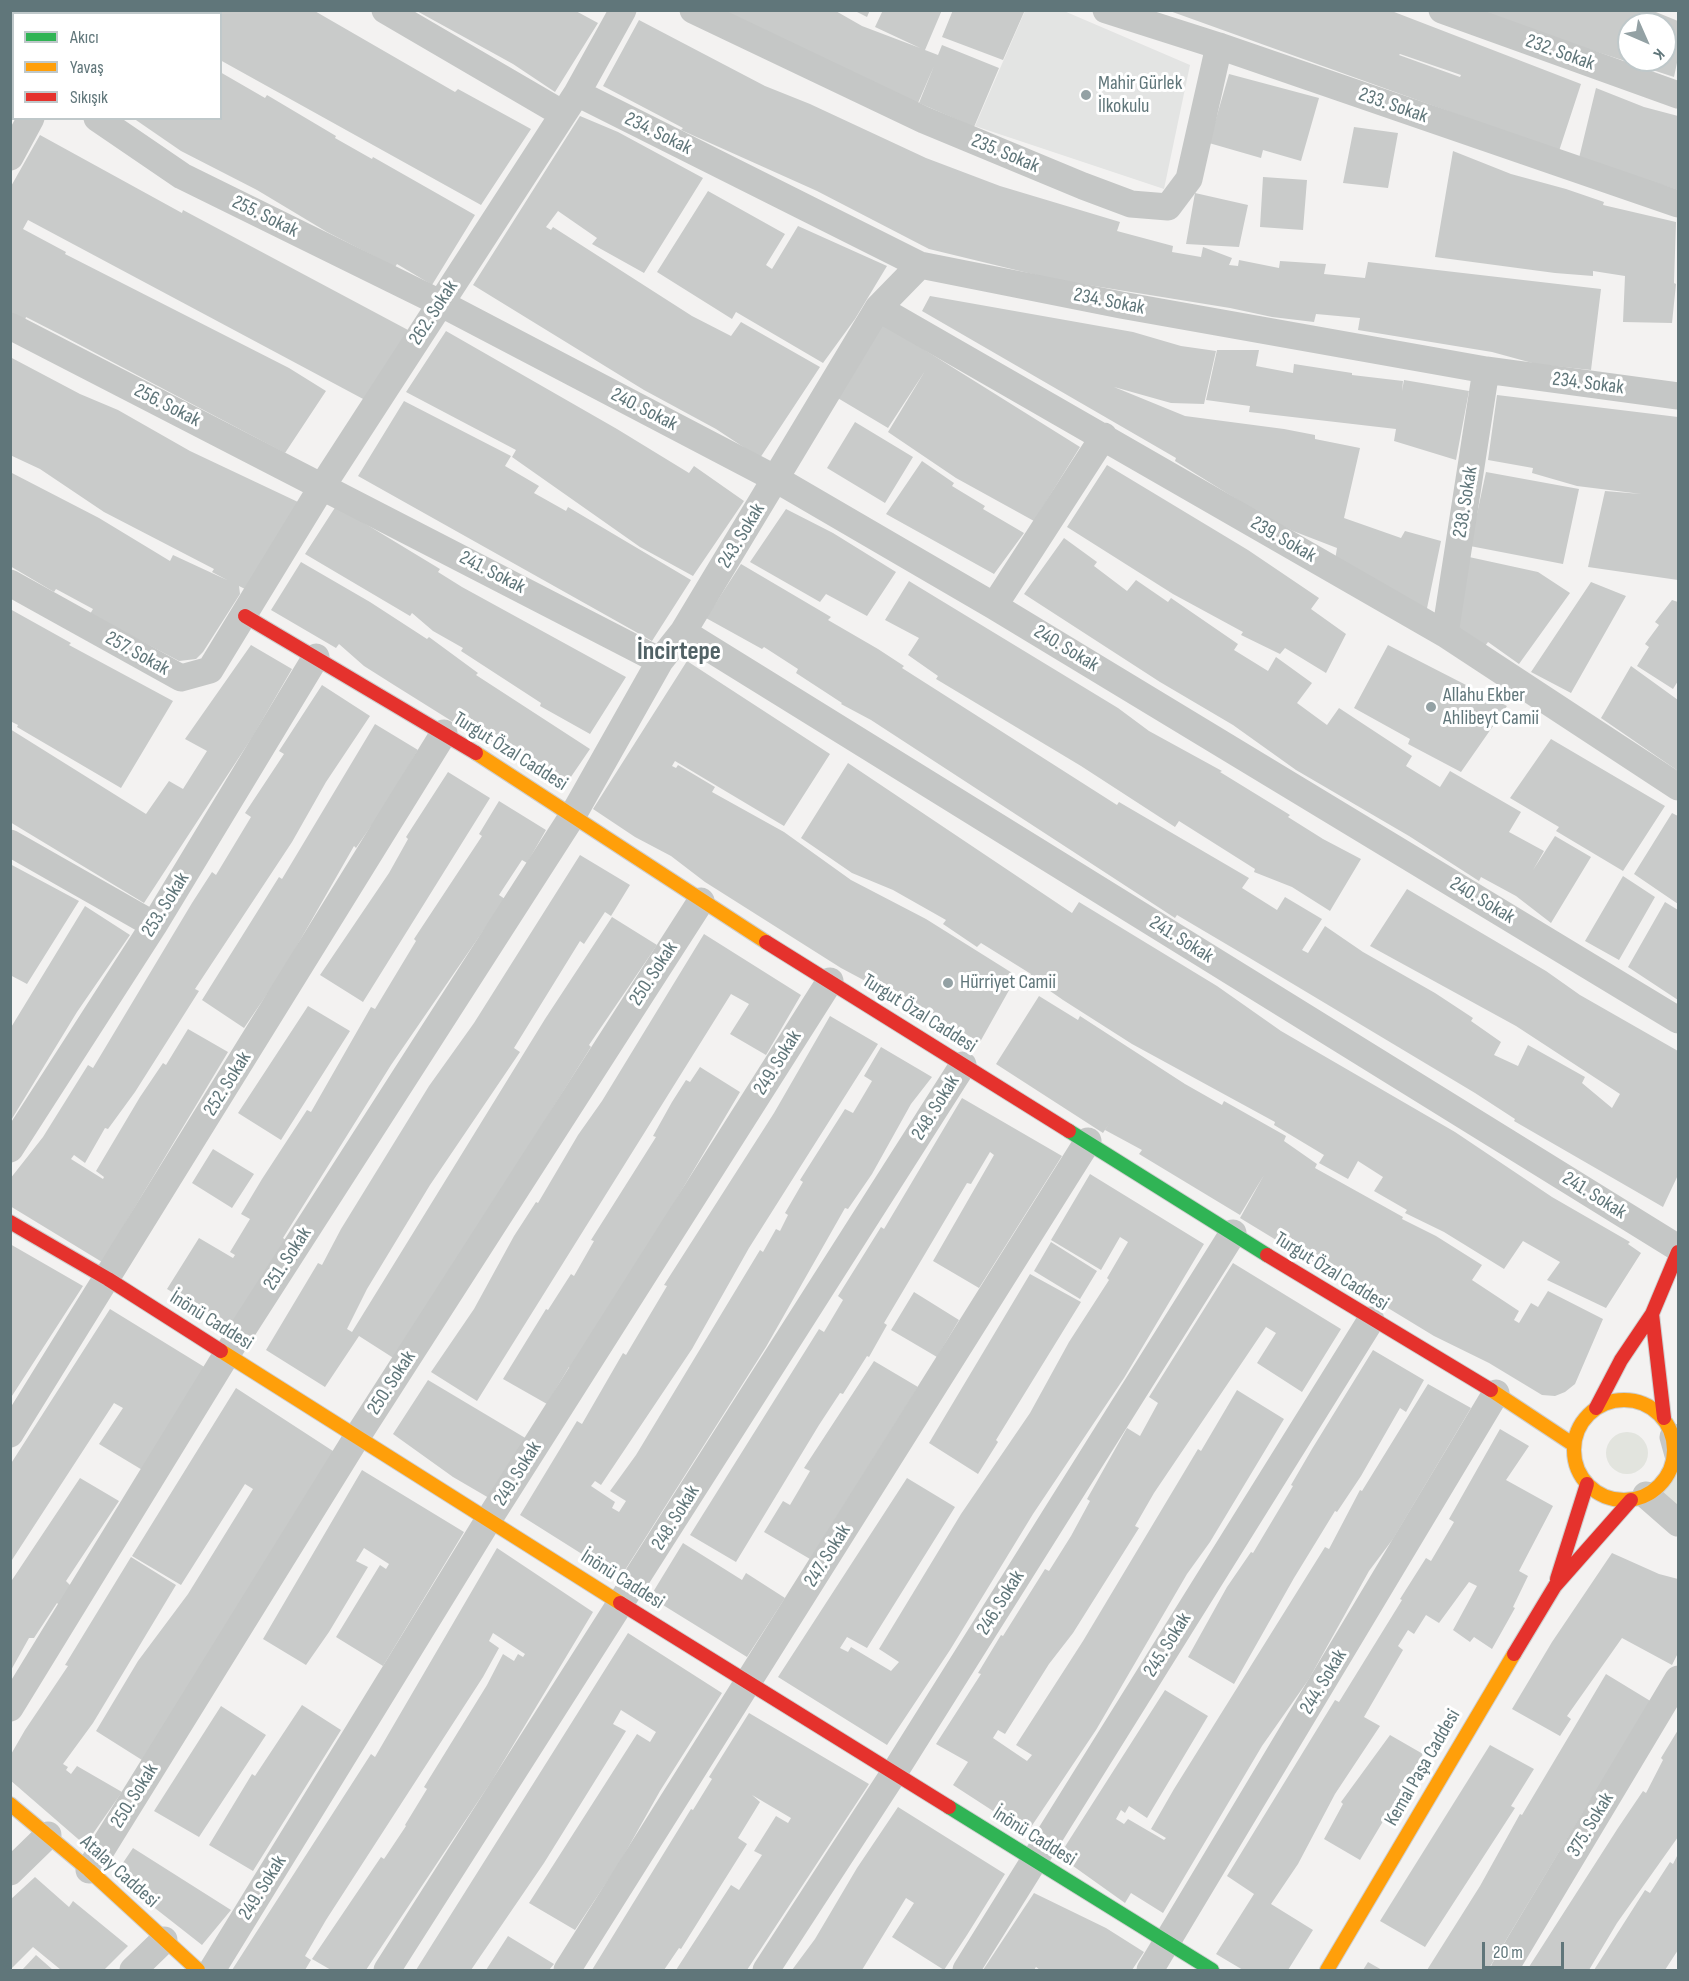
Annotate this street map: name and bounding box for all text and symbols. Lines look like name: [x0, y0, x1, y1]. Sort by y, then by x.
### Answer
legend: [12, 12, 222, 120]
north arrow: [1617, 12, 1677, 72]
text: Akıcı: [70, 27, 99, 48]
street label: 232. Sokak: [1522, 29, 1598, 77]
text: K: [1649, 44, 1668, 63]
text: Yavaş: [70, 57, 104, 78]
place label: Mahir Gürlek İlkokulu: [1098, 72, 1182, 119]
street label: 233. Sokak: [1355, 83, 1431, 129]
text: Sıkışık: [70, 87, 108, 108]
marker: Mahir Gürlek İlkokulu: [1079, 88, 1093, 102]
street label: 234. Sokak: [620, 107, 696, 161]
street label: 235. Sokak: [967, 129, 1043, 179]
street label: 255. Sokak: [228, 191, 302, 243]
street label: 262. Sokak: [404, 276, 464, 350]
street label: 234. Sokak: [1071, 283, 1147, 321]
street label: 234. Sokak: [1551, 368, 1625, 400]
street label: 256. Sokak: [130, 379, 204, 433]
street label: 240. Sokak: [607, 383, 681, 437]
street label: 238. Sokak: [1449, 465, 1483, 539]
street label: 243. Sokak: [713, 499, 771, 573]
street label: 239. Sokak: [1246, 512, 1320, 568]
street label: 241. Sokak: [455, 546, 529, 600]
street label: 240. Sokak: [1029, 620, 1103, 678]
street label: 257. Sokak: [101, 627, 173, 681]
district label: İncirtepe: [637, 636, 721, 668]
place label: Allahu Ekber Ahlibeyt Camii: [1443, 684, 1539, 731]
marker: Allahu Ekber Ahlibeyt Camii: [1424, 700, 1438, 714]
street label: Turgut Özal Caddesi: [448, 707, 572, 797]
street label: 253. Sokak: [137, 868, 195, 942]
street label: 240. Sokak: [1445, 872, 1519, 930]
street label: 241. Sokak: [1145, 911, 1217, 969]
street label: 250. Sokak: [625, 938, 683, 1010]
street label: Turgut Özal Caddesi: [857, 969, 981, 1059]
place label: Hürriyet Camii: [960, 971, 1056, 995]
marker: Hürriyet Camii: [941, 976, 955, 990]
street label: 249. Sokak: [749, 1026, 807, 1100]
street label: 252. Sokak: [199, 1047, 257, 1121]
street label: 248. Sokak: [907, 1071, 965, 1145]
street label: 241. Sokak: [1558, 1167, 1630, 1225]
street label: 251. Sokak: [259, 1223, 317, 1295]
street label: Turgut Özal Caddesi: [1269, 1227, 1393, 1317]
street label: İnönü Caddesi: [165, 1286, 257, 1356]
street label: 250. Sokak: [363, 1347, 421, 1419]
street label: 249. Sokak: [489, 1437, 547, 1511]
street label: 248. Sokak: [647, 1481, 705, 1555]
street label: 247. Sokak: [799, 1520, 857, 1592]
street label: İnönü Caddesi: [576, 1545, 668, 1615]
street label: 246. Sokak: [972, 1566, 1030, 1640]
street label: 245. Sokak: [1139, 1608, 1197, 1682]
street label: 244. Sokak: [1295, 1645, 1353, 1719]
street label: Kemal Paşa Caddesi: [1380, 1705, 1466, 1831]
street label: 250. Sokak: [106, 1759, 164, 1833]
street label: 375. Sokak: [1562, 1788, 1620, 1862]
street label: İnönü Caddesi: [988, 1802, 1080, 1872]
street label: Atalay Caddesi: [75, 1831, 163, 1913]
street label: 249. Sokak: [234, 1851, 292, 1925]
scale bar: [1485, 1930, 1568, 1968]
text: 20 m: [1493, 1942, 1523, 1963]

